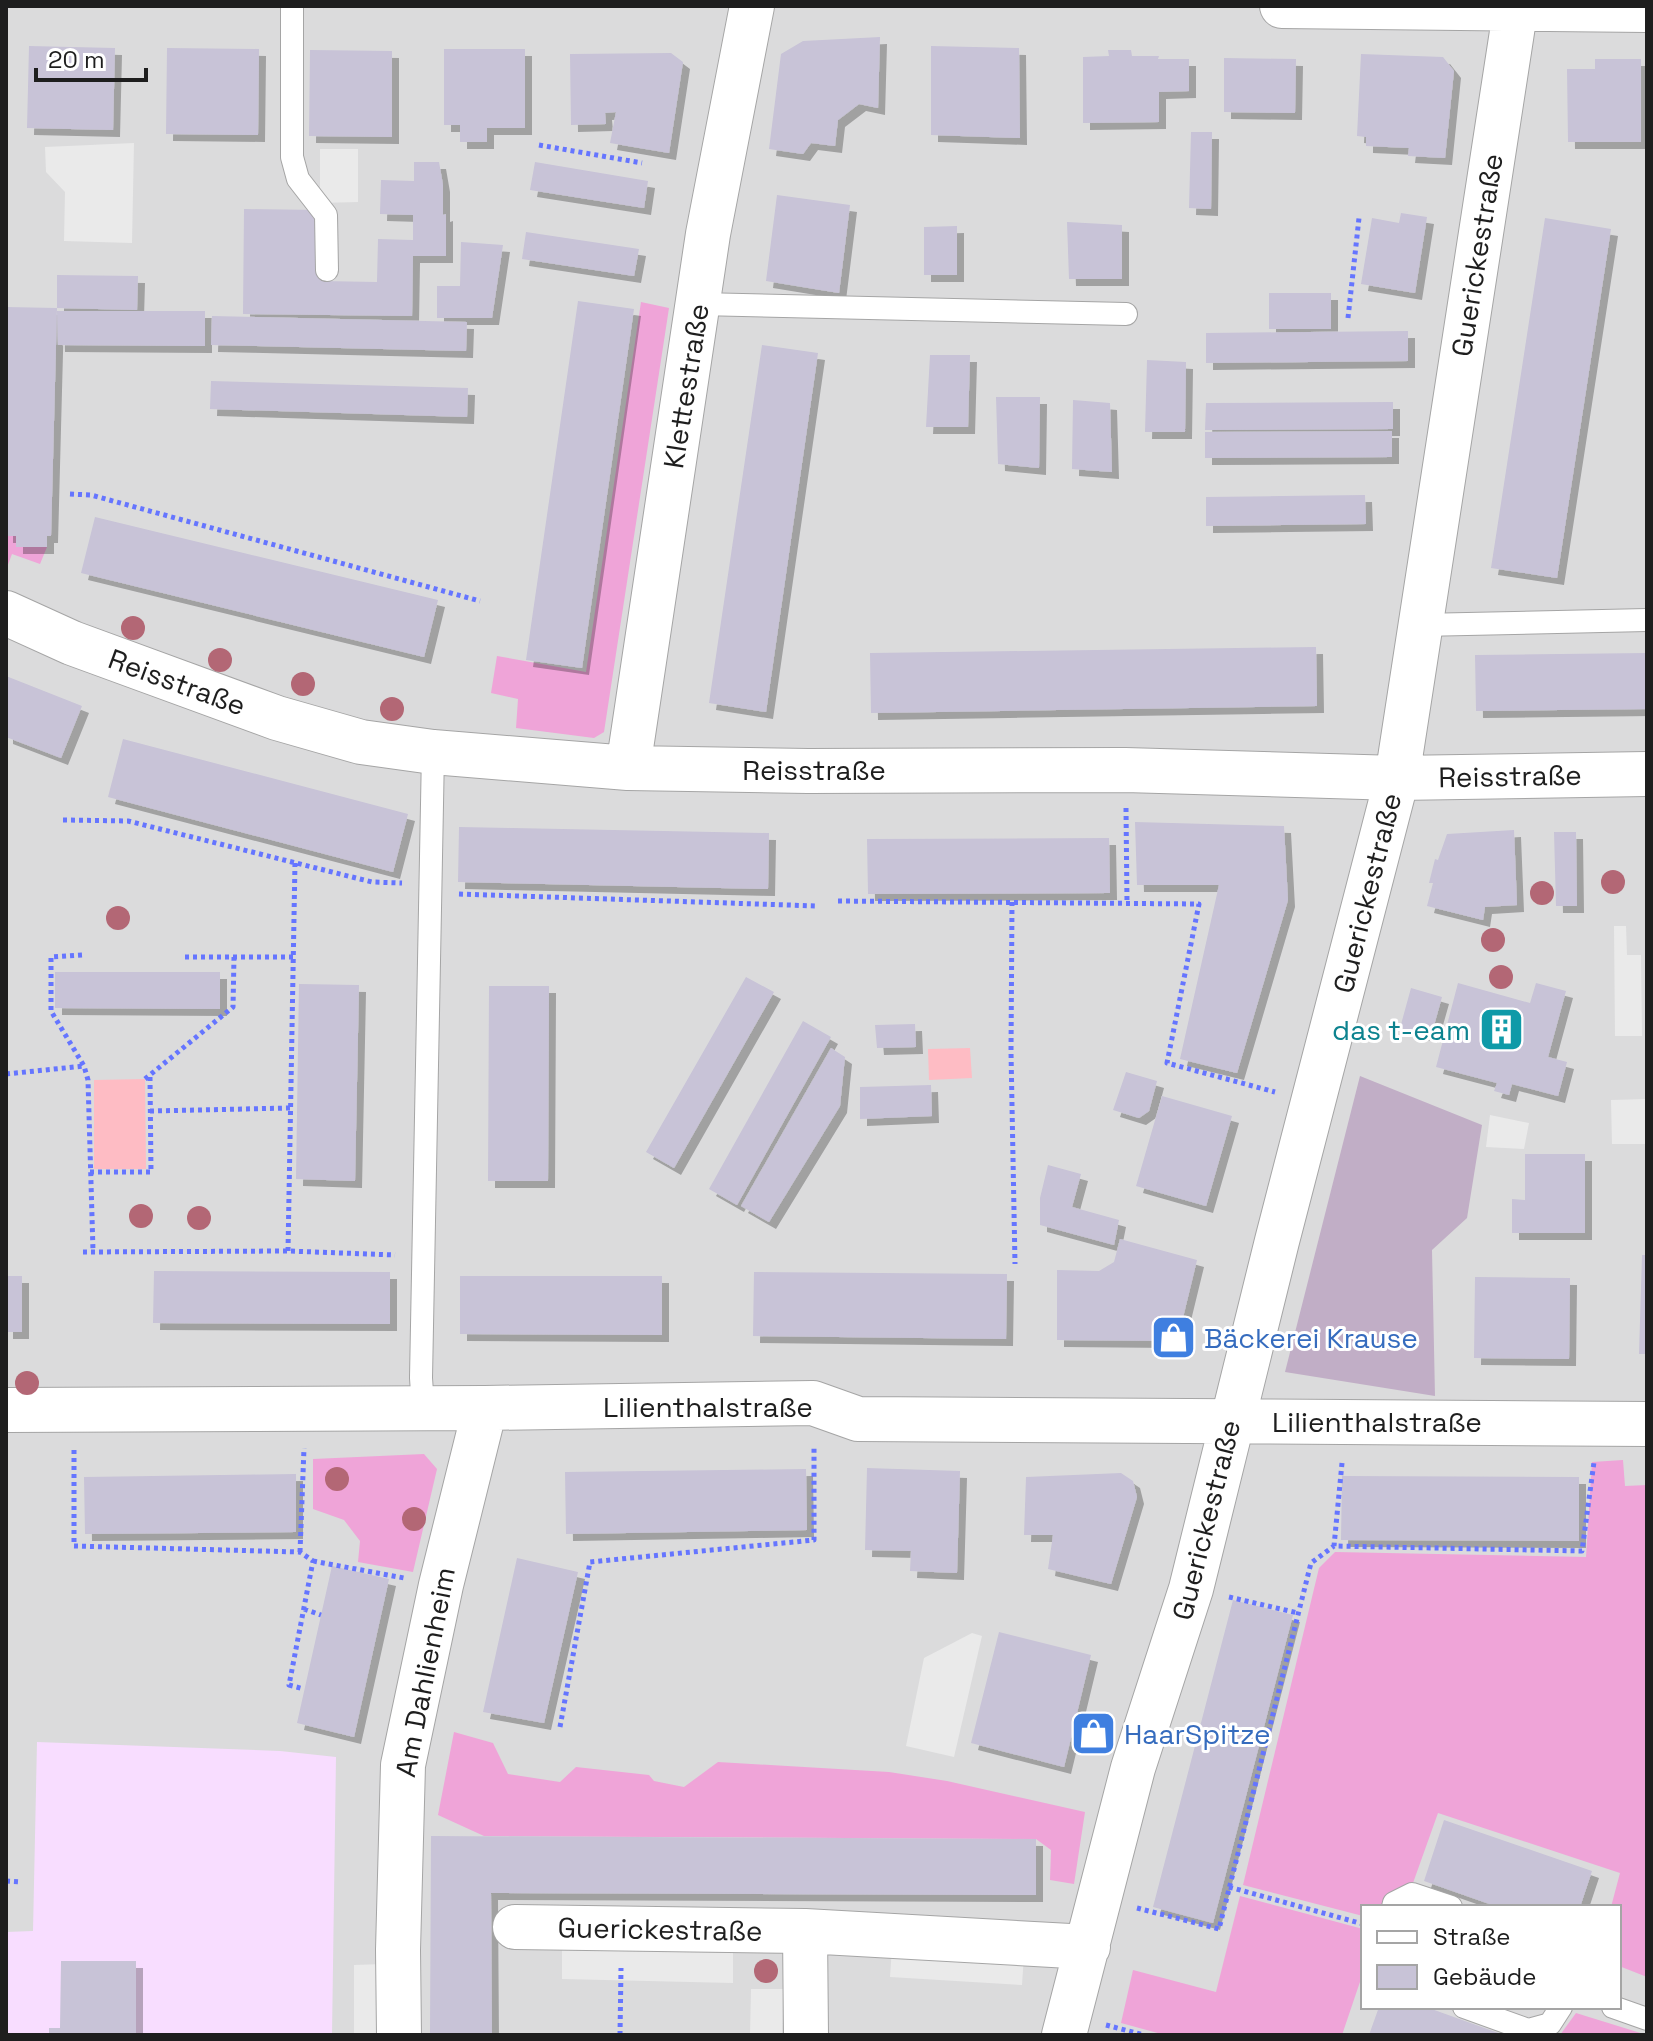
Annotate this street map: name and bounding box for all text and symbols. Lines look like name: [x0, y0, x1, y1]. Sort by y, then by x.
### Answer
scale bar: [36, 32, 146, 82]
text: 20 m: [48, 44, 105, 75]
street label: Guerickestraße: [1443, 151, 1511, 359]
street label: Klettestraße: [655, 301, 717, 471]
street label: Reisstraße: [103, 641, 251, 723]
street label: Reisstraße: [742, 752, 886, 788]
street label: Reisstraße: [1438, 757, 1582, 795]
street label: Guerickestraße: [1325, 789, 1409, 997]
building icon: das t-eam: [1477, 1006, 1525, 1054]
place label: das t-eam: [1332, 1012, 1470, 1048]
shop icon: Bäckerei Krause: [1149, 1314, 1197, 1362]
place label: Bäckerei Krause: [1204, 1320, 1418, 1356]
street label: Lilienthalstraße: [603, 1389, 813, 1425]
street label: Lilienthalstraße: [1272, 1404, 1482, 1440]
street label: Guerickestraße: [1164, 1416, 1248, 1624]
street label: Am Dahlienheim: [387, 1564, 463, 1780]
shop icon: HaarSpitze: [1069, 1710, 1117, 1758]
place label: HaarSpitze: [1124, 1716, 1271, 1752]
legend: [1361, 1905, 1621, 2009]
street label: Guerickestraße: [557, 1909, 763, 1949]
text: Straße: [1433, 1921, 1510, 1952]
text: Gebäude: [1433, 1961, 1536, 1992]

